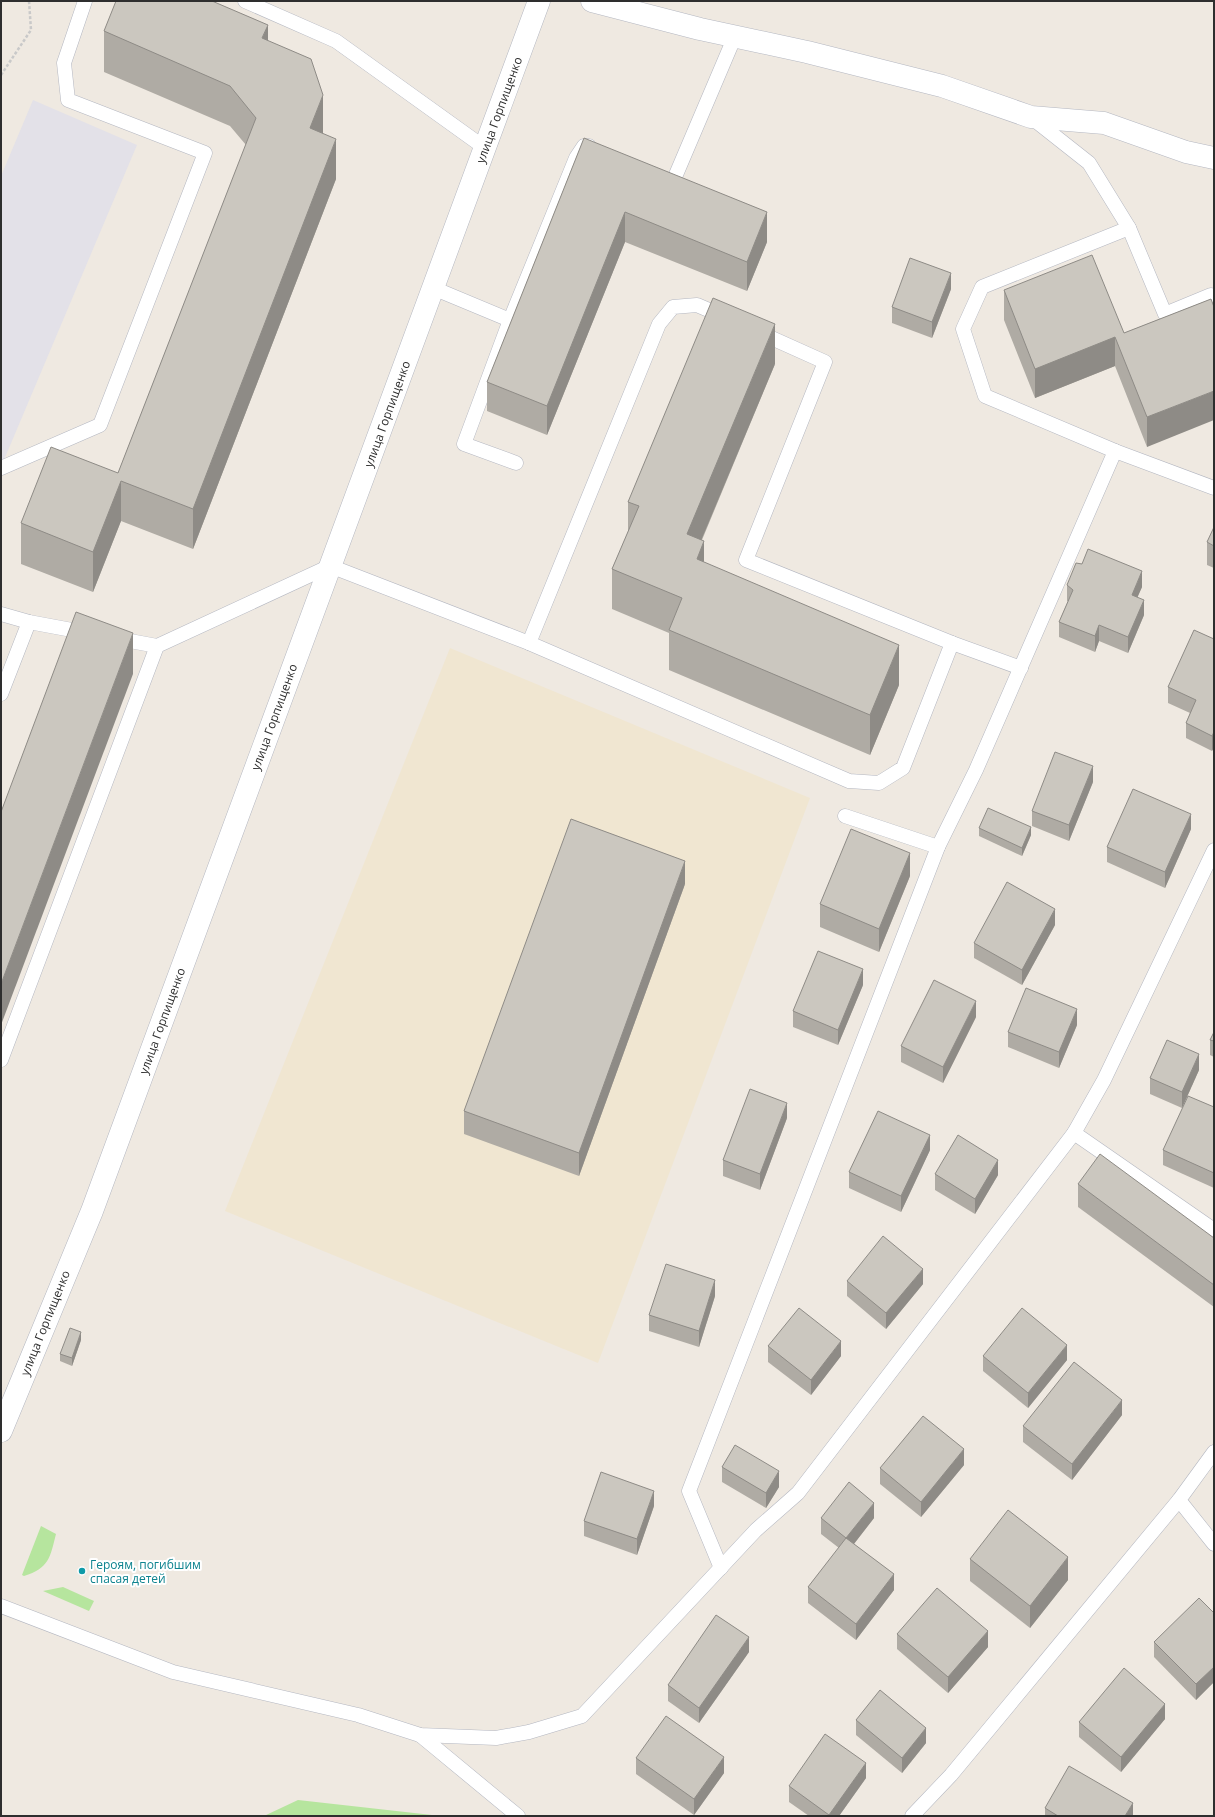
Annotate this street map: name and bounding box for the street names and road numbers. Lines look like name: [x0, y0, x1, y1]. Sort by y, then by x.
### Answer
street label: улица Горпищенко: [472, 54, 526, 166]
street label: улица Горпищенко: [360, 358, 414, 470]
street label: улица Горпищенко: [247, 661, 301, 773]
street label: улица Горпищенко: [135, 965, 189, 1077]
street label: улица Горпищенко: [16, 1268, 74, 1378]

